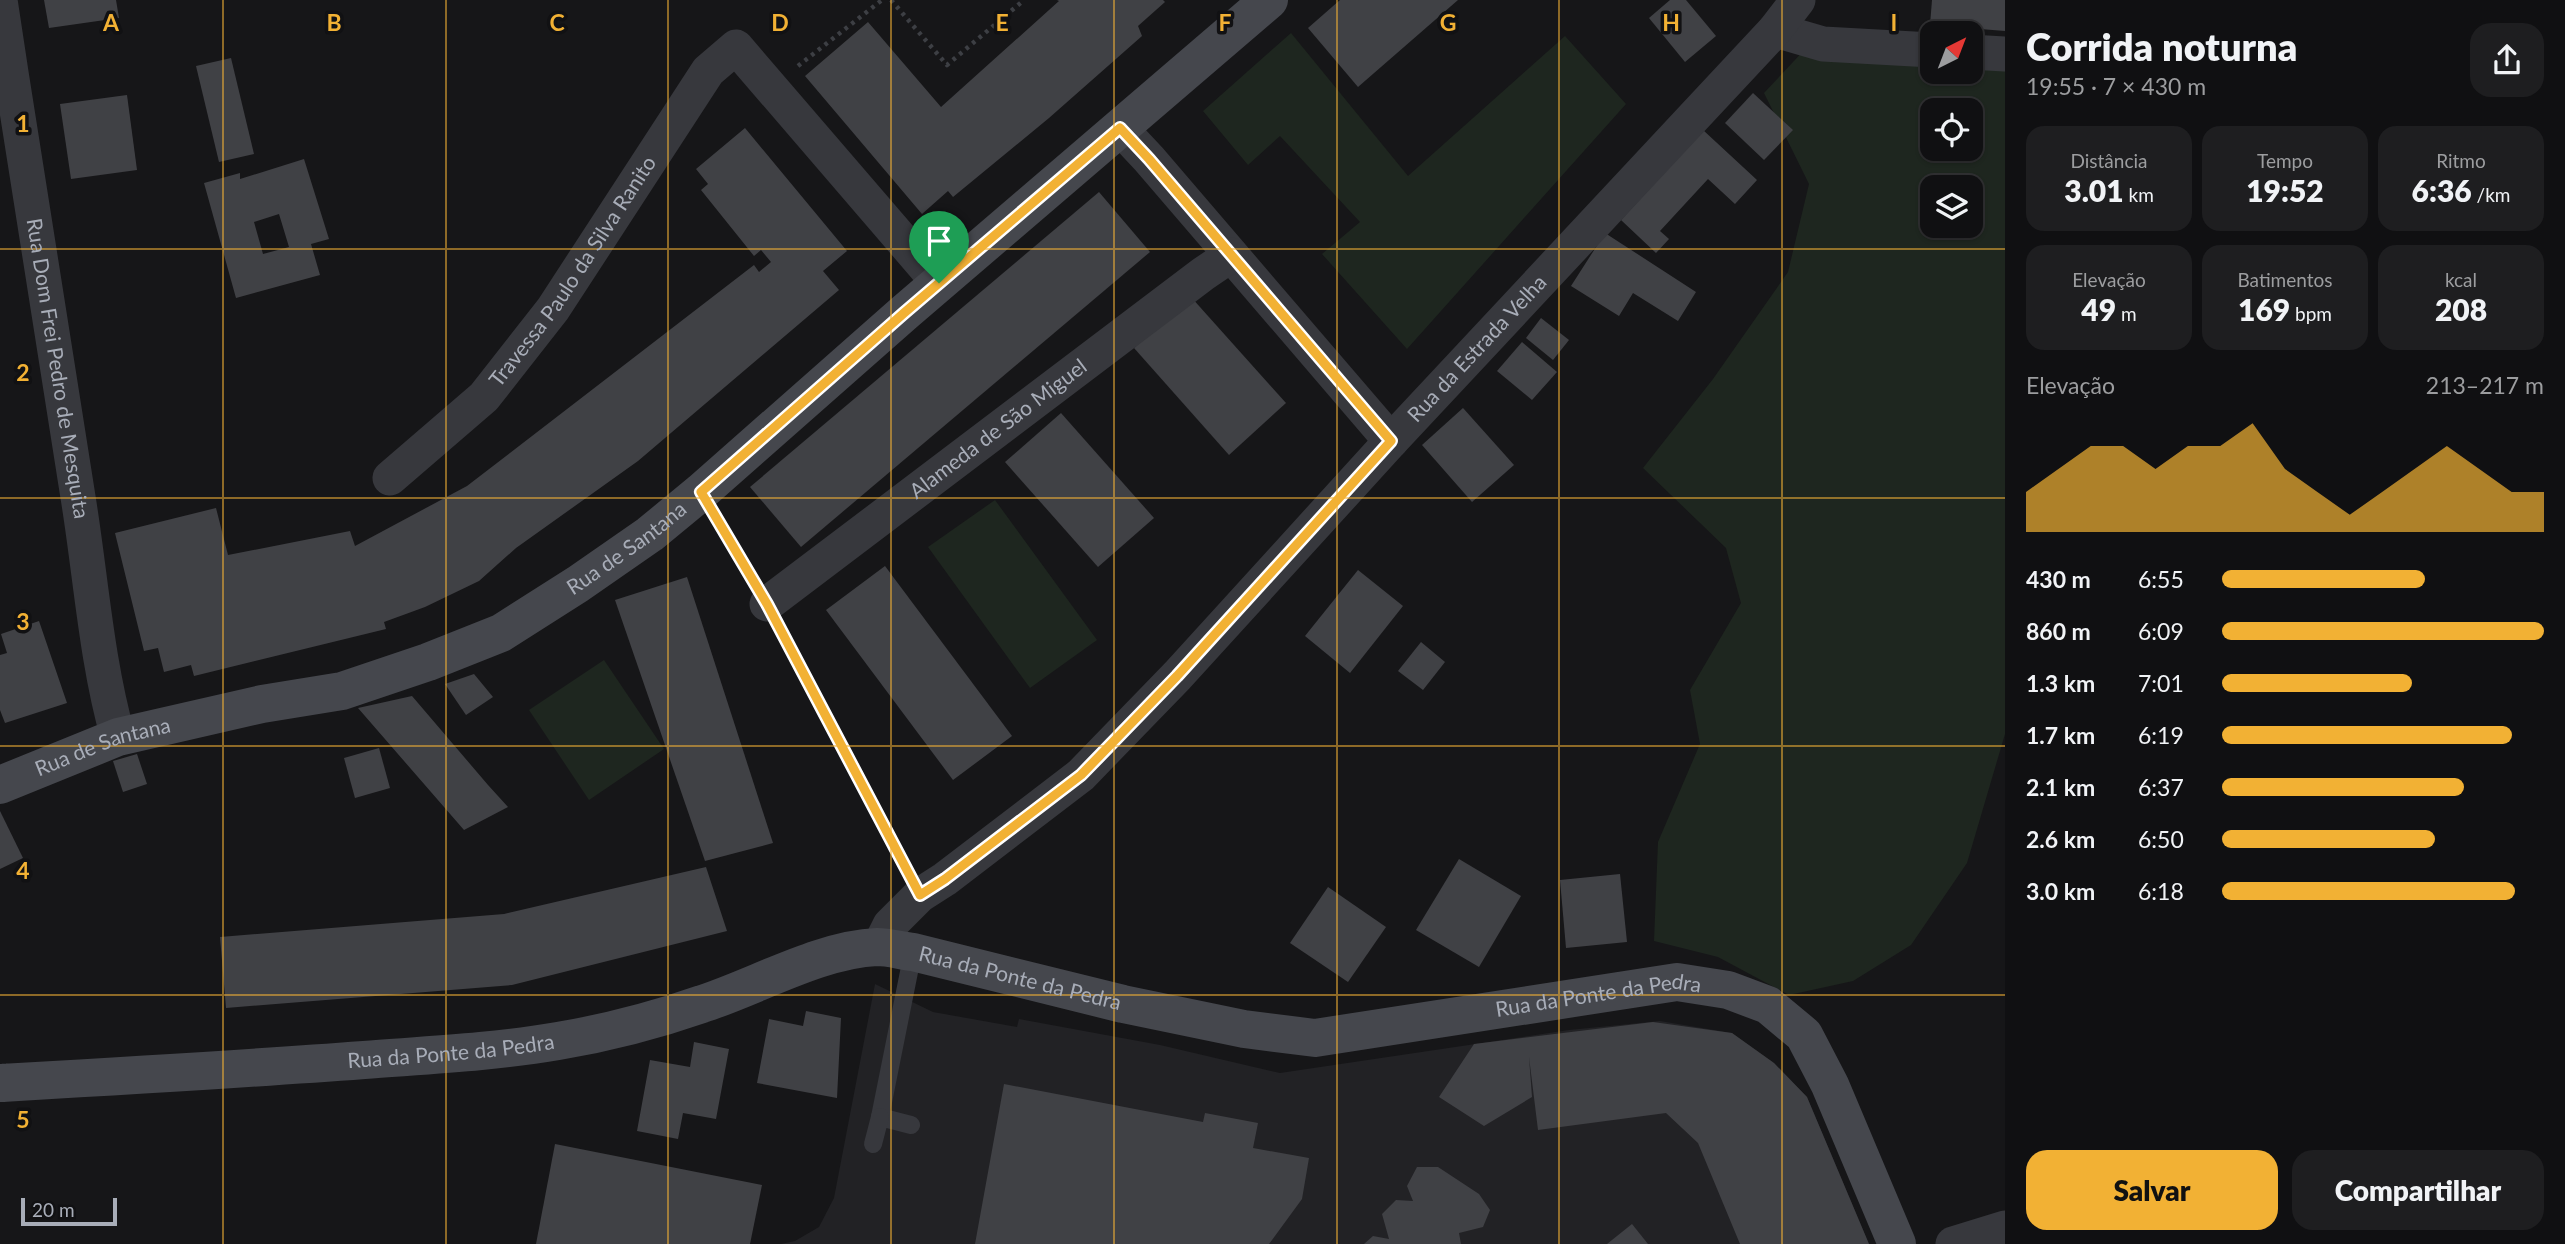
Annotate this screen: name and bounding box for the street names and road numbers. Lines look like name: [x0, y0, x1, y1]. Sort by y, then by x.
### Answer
street label: Travessa Paulo da Silva Ranito: [483, 151, 660, 391]
street label: Rua Dom Frei Pedro de Mesquita: [23, 216, 95, 520]
street label: Rua da Estrada Velha: [1401, 269, 1551, 426]
street label: Alameda de São Miguel: [904, 353, 1091, 503]
street label: Rua de Santana: [561, 496, 691, 599]
street label: Rua de Santana: [31, 711, 173, 780]
street label: Rua da Ponte da Pedra: [916, 940, 1124, 1014]
street label: Rua da Ponte da Pedra: [1494, 967, 1703, 1021]
street label: Rua da Ponte da Pedra: [346, 1028, 556, 1072]

